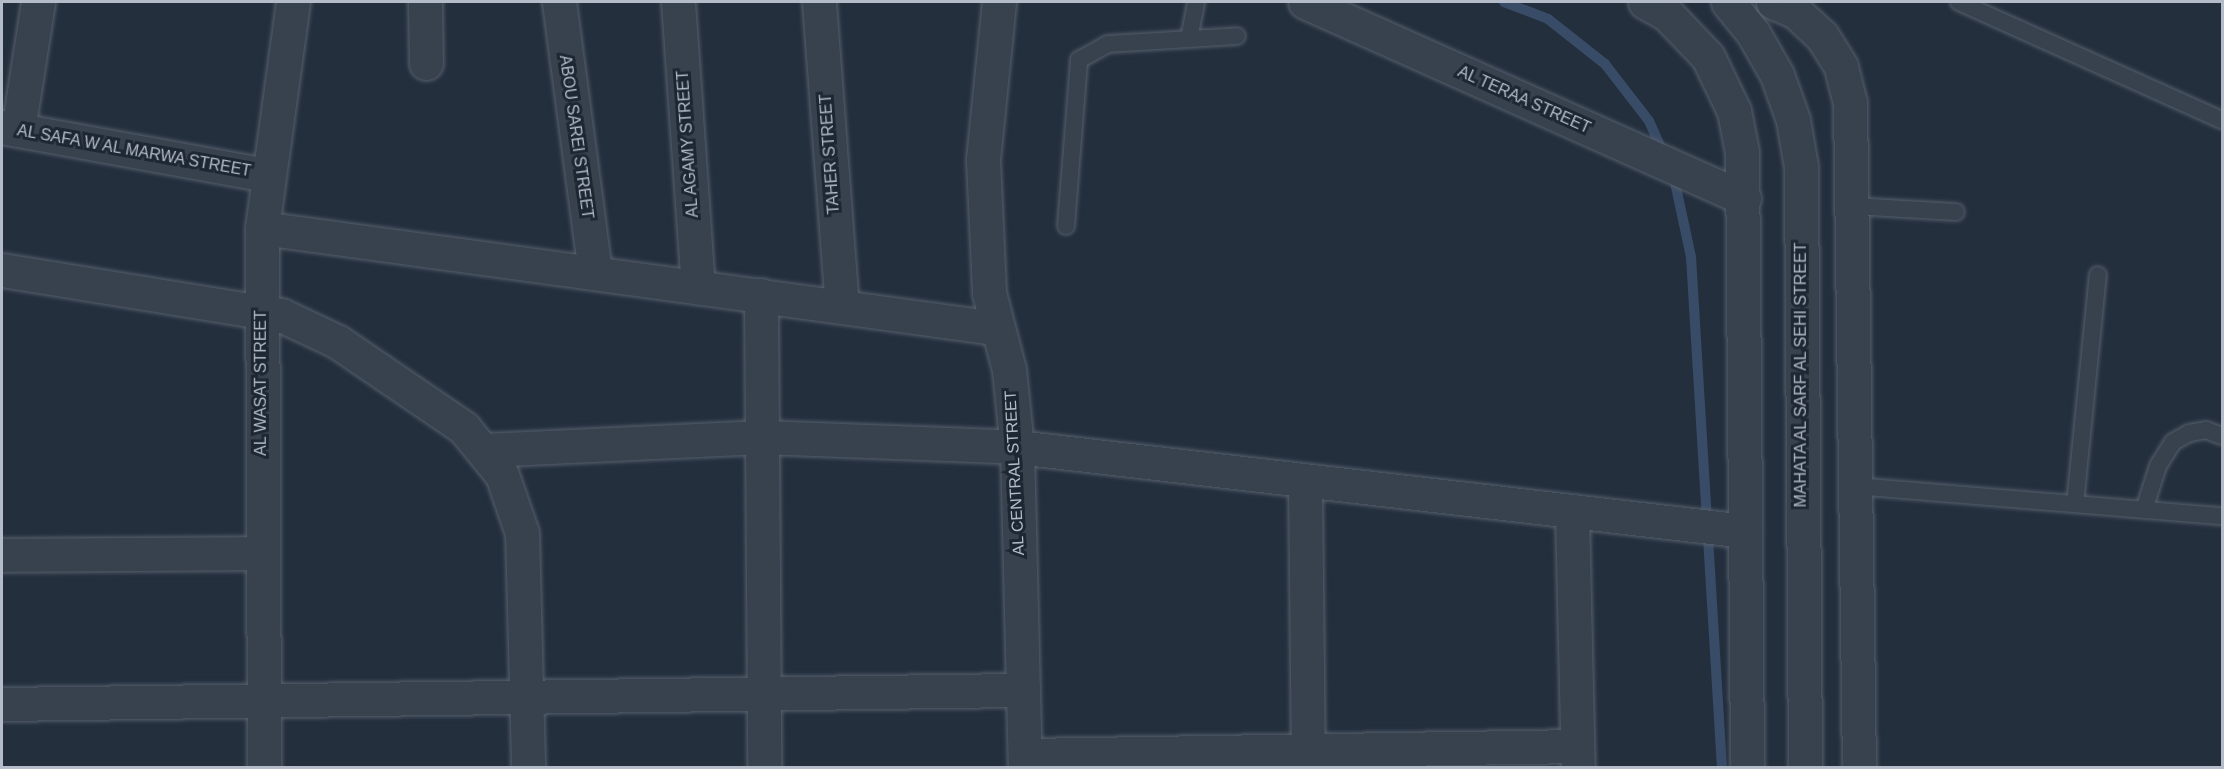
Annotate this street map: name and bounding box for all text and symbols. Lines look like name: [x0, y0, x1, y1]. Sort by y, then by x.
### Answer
street label: ABOU SAREI STREET: [555, 54, 597, 220]
street label: AL TERAA STREET: [1454, 62, 1594, 138]
street label: AL AGAMY STREET: [673, 69, 703, 219]
street label: TAHER STREET: [816, 93, 844, 215]
street label: AL SAFA W AL MARWA STREET: [14, 121, 254, 181]
street label: MAHATA AL SARF AL SEHI STREET: [1791, 241, 1811, 509]
street label: AL WASAT STREET: [251, 310, 271, 456]
street label: AL CENTRAL STREET: [1001, 389, 1029, 557]

